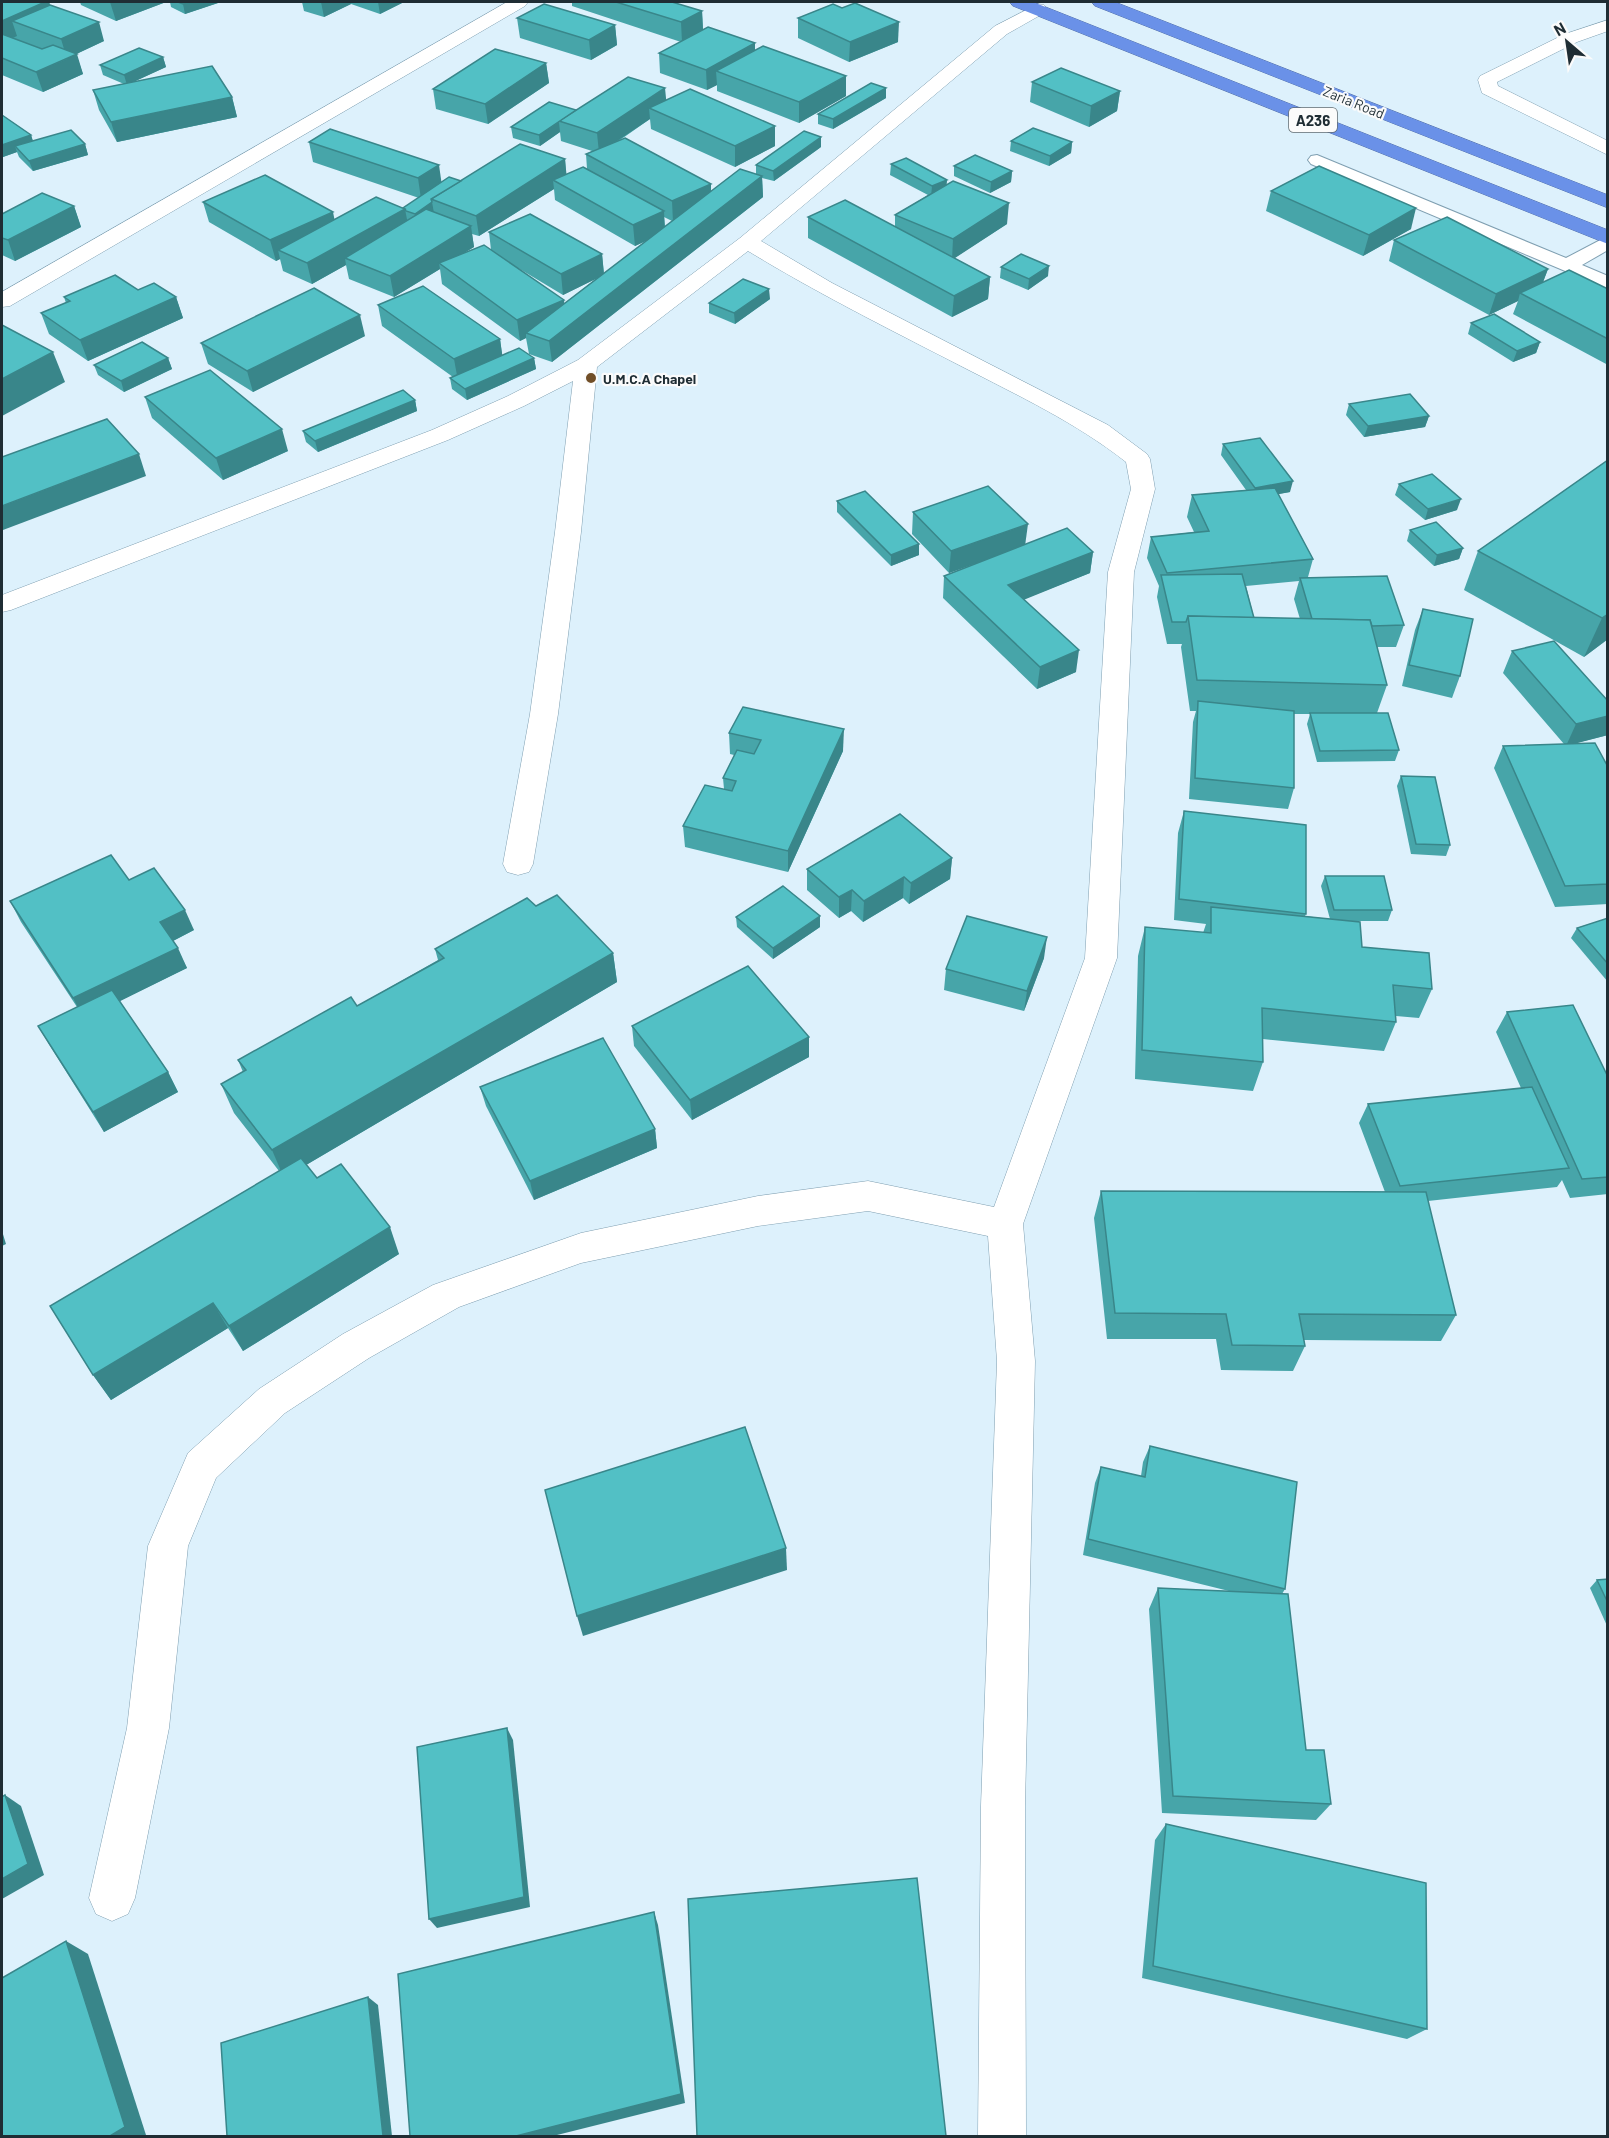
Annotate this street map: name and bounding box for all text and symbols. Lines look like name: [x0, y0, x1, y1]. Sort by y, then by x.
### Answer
north arrow: [1537, 12, 1597, 72]
text: N: [1550, 18, 1569, 39]
street label: Zaria Road: [1321, 82, 1387, 122]
road number: A236: [1289, 108, 1337, 132]
place label: U.M.C.A Chapel: [603, 370, 696, 387]
marker: U.M.C.A Chapel: [584, 371, 598, 385]

